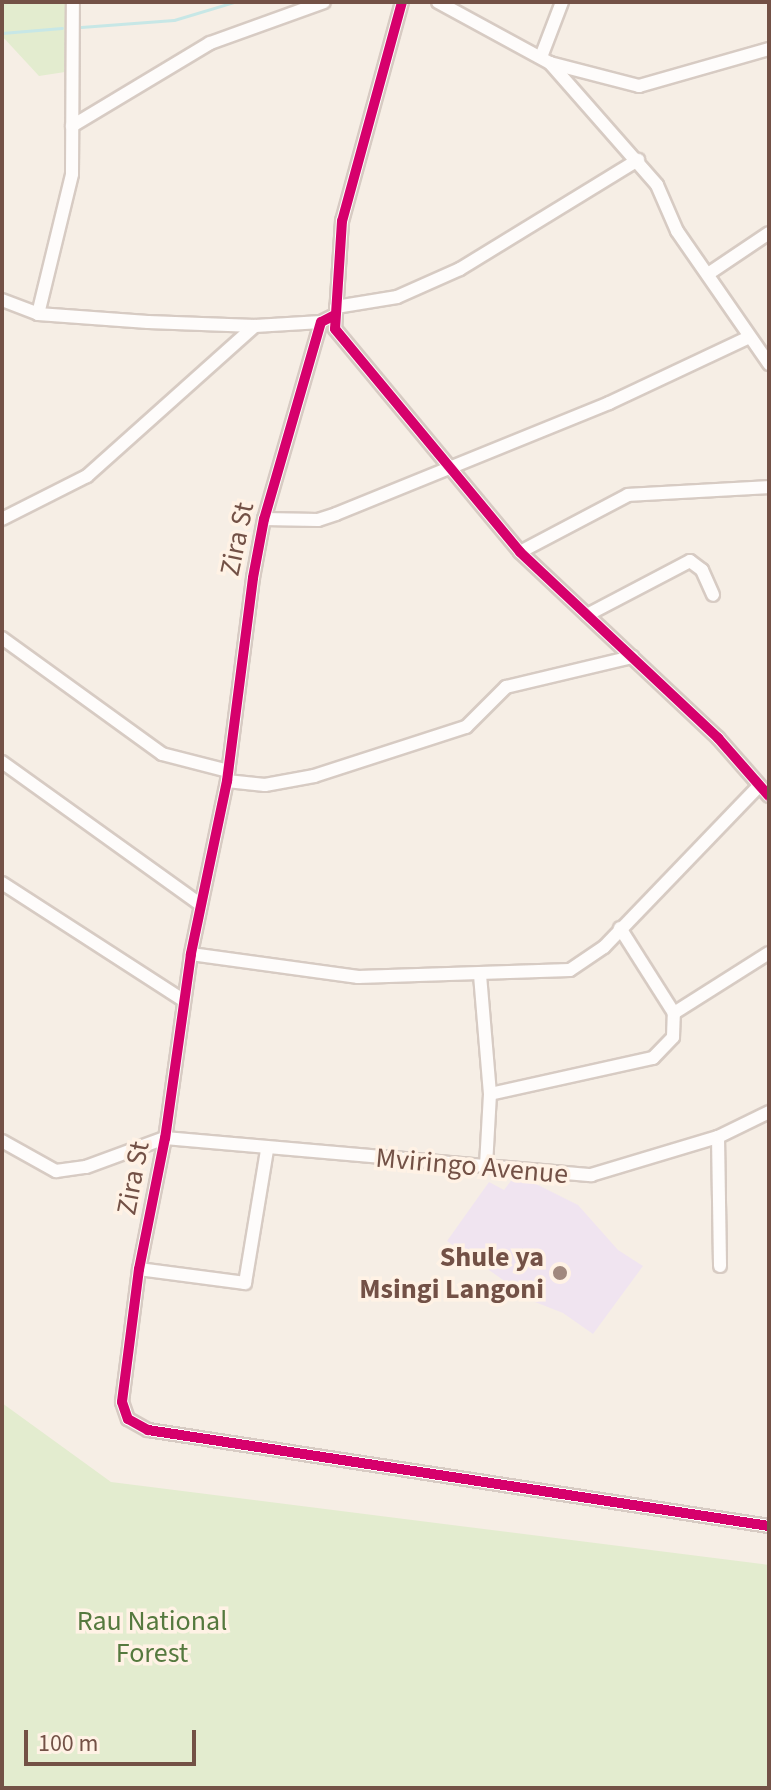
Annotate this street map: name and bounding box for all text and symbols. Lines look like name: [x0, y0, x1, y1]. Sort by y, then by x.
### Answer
street label: Zira St: [213, 499, 261, 579]
street label: Zira St: [109, 1138, 157, 1218]
street label: Mviringo Avenue: [374, 1141, 570, 1191]
place label: Shule ya Msingi Langoni: [359, 1240, 544, 1306]
marker: Shule ya Msingi Langoni: [551, 1264, 569, 1282]
park label: Rau National Forest: [77, 1604, 227, 1670]
scale bar: [28, 1714, 200, 1764]
text: 100 m: [38, 1726, 98, 1761]

